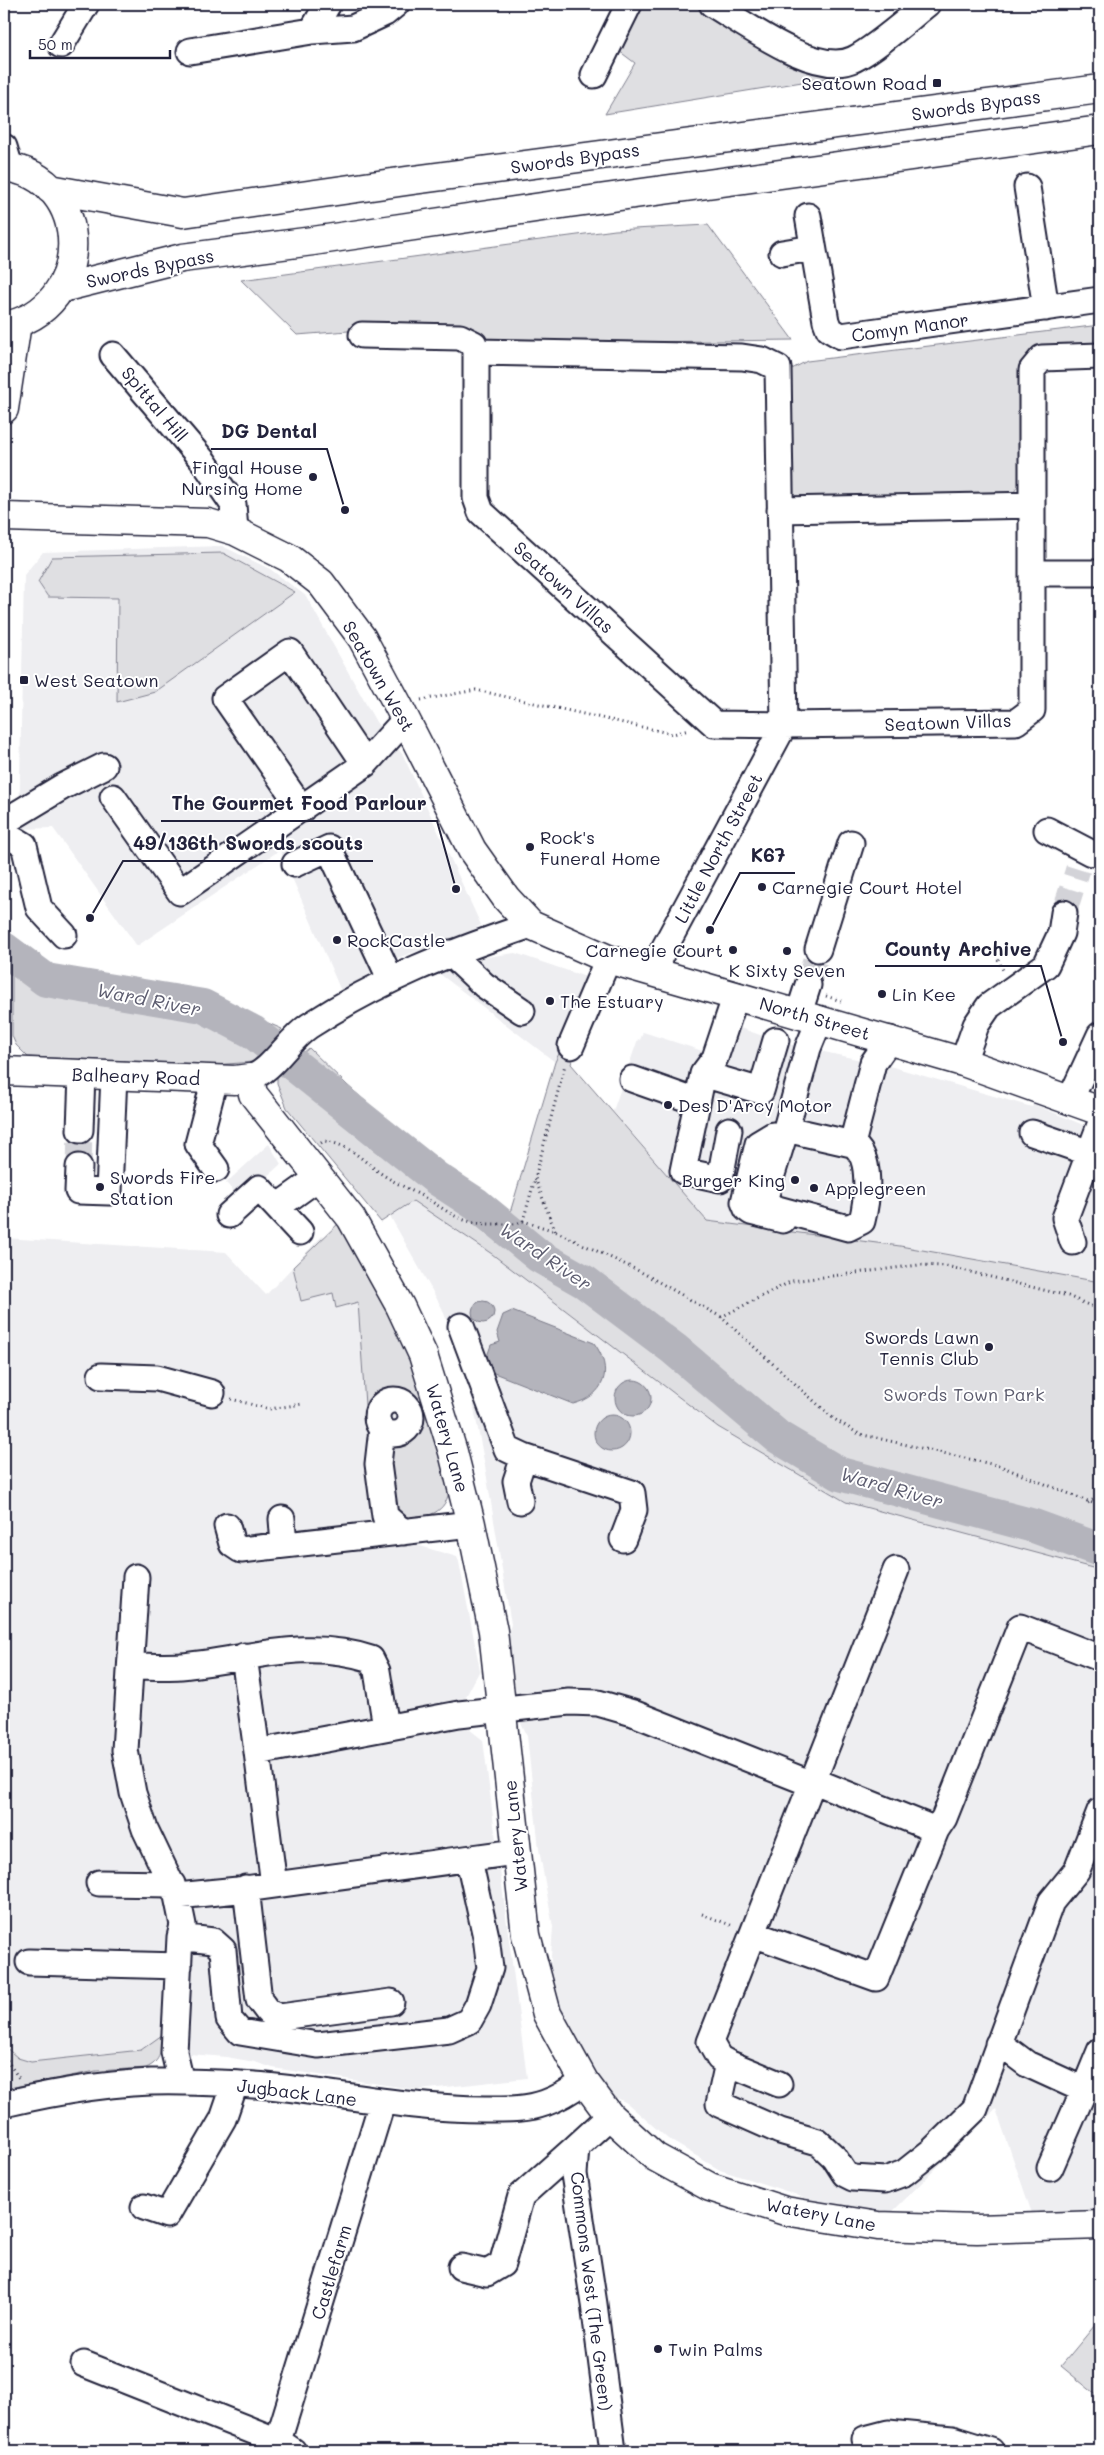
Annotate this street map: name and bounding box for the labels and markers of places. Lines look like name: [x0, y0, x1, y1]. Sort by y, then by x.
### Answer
place label: Seatown Road: [801, 71, 927, 95]
marker: Seatown Road: [931, 77, 943, 89]
callout: DG Dental: [211, 415, 327, 449]
place label: Fingal House Nursing Home: [181, 455, 303, 500]
marker: Fingal House Nursing Home: [307, 471, 319, 483]
place label: West Seatown: [34, 668, 158, 692]
marker: West Seatown: [18, 674, 30, 686]
callout: The Gourmet Food Parlour: [161, 787, 437, 821]
place label: Rock's Funeral Home: [540, 825, 661, 870]
callout: 49/136th Swords scouts: [123, 827, 373, 861]
callout: K67: [740, 839, 795, 873]
marker: Rock's Funeral Home: [524, 841, 536, 853]
place label: Carnegie Court Hotel: [772, 875, 962, 899]
marker: Carnegie Court Hotel: [756, 881, 768, 893]
place label: RockCastle: [347, 928, 446, 952]
callout: County Archive: [875, 932, 1041, 966]
marker: RockCastle: [331, 934, 343, 946]
place label: Carnegie Court: [586, 938, 723, 962]
marker: Carnegie Court: [727, 944, 739, 956]
marker: K Sixty Seven: [781, 945, 793, 957]
place label: K Sixty Seven: [729, 958, 845, 982]
place label: Lin Kee: [892, 982, 956, 1006]
marker: Lin Kee: [876, 988, 888, 1000]
place label: The Estuary: [560, 989, 664, 1013]
marker: The Estuary: [544, 995, 556, 1007]
place label: Des D'Arcy Motor: [678, 1093, 832, 1117]
marker: Des D'Arcy Motor: [662, 1099, 674, 1111]
place label: Swords Fire Station: [110, 1165, 215, 1210]
place label: Burger King: [682, 1168, 785, 1192]
marker: Burger King: [789, 1174, 801, 1186]
place label: Applegreen: [824, 1176, 926, 1200]
marker: Swords Fire Station: [94, 1181, 106, 1193]
marker: Applegreen: [808, 1182, 820, 1194]
place label: Swords Lawn Tennis Club: [865, 1325, 979, 1370]
marker: Swords Lawn Tennis Club: [983, 1341, 995, 1353]
place label: Twin Palms: [668, 2337, 763, 2361]
marker: Twin Palms: [652, 2343, 664, 2355]

